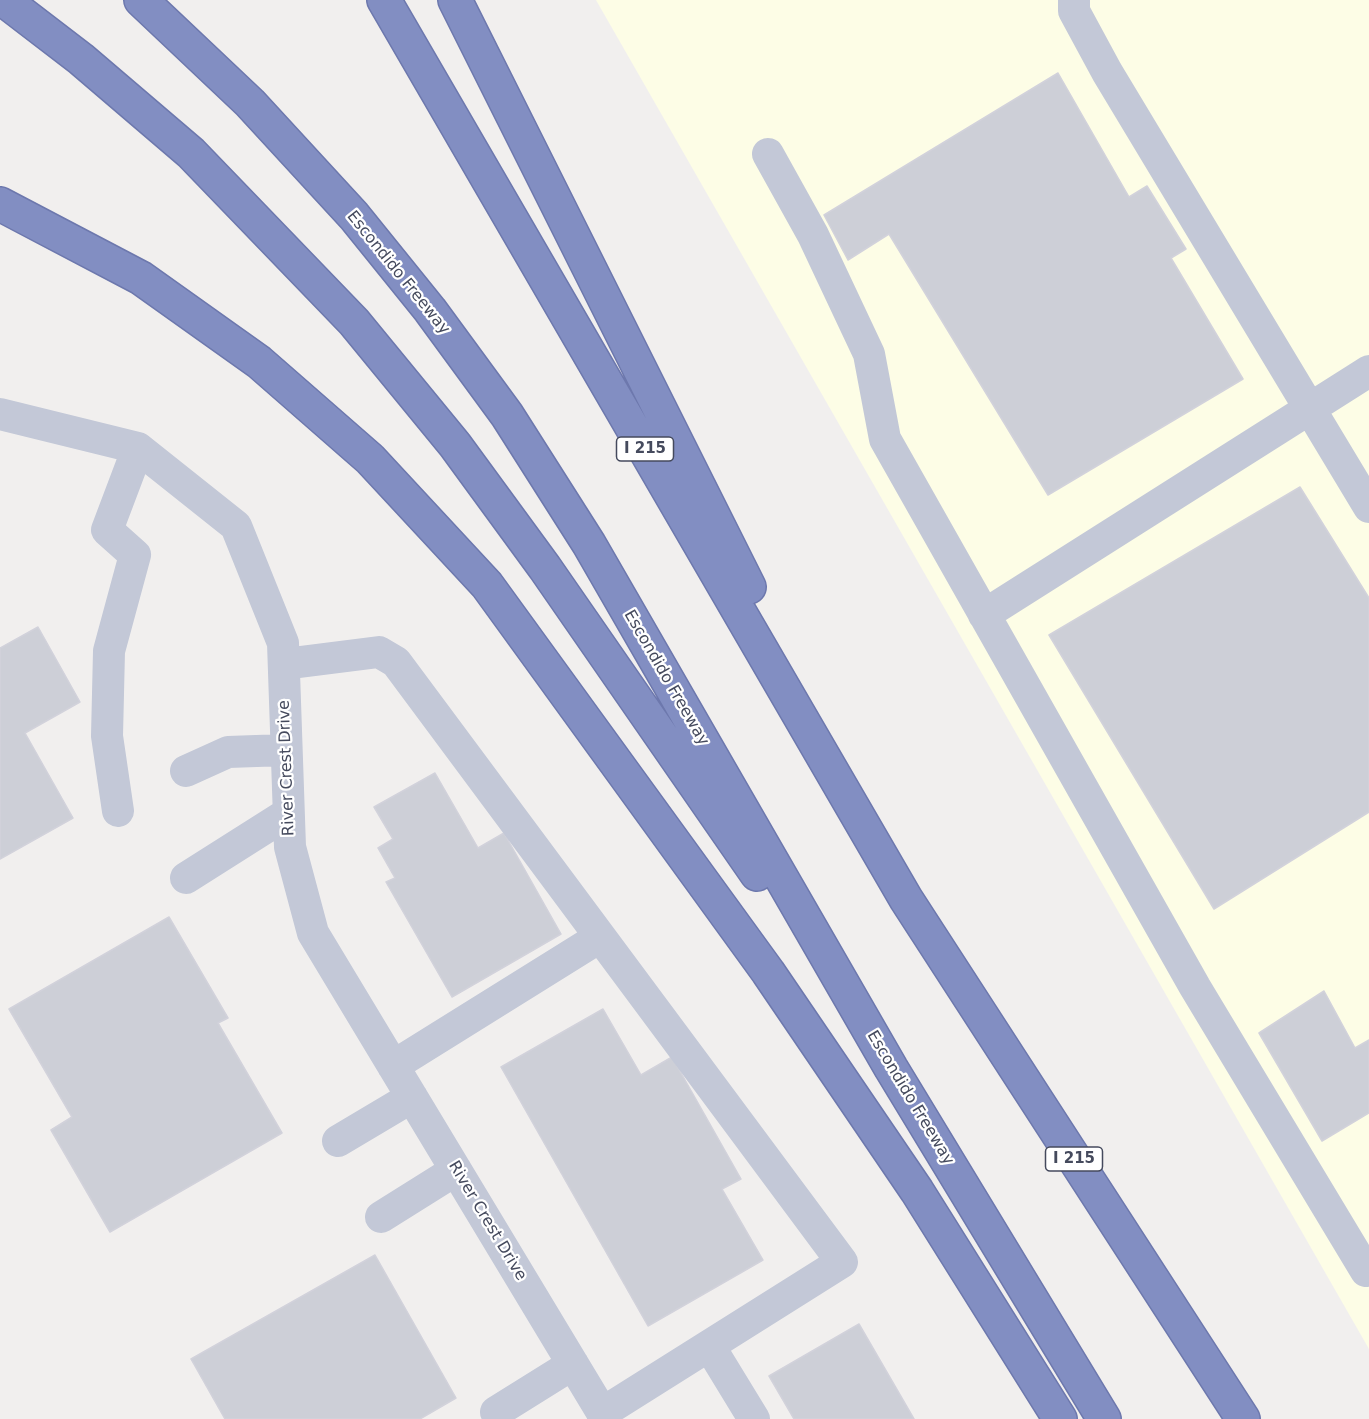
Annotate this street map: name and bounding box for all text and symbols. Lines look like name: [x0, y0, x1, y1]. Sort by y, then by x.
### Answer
street label: Escondido Freeway: [342, 207, 454, 339]
road number: I 215: [616, 437, 674, 461]
street label: Escondido Freeway: [619, 607, 713, 749]
street label: River Crest Drive: [275, 700, 299, 836]
street label: Escondido Freeway: [862, 1027, 958, 1169]
road number: I 215: [1046, 1147, 1102, 1171]
street label: River Crest Drive: [444, 1158, 530, 1284]

